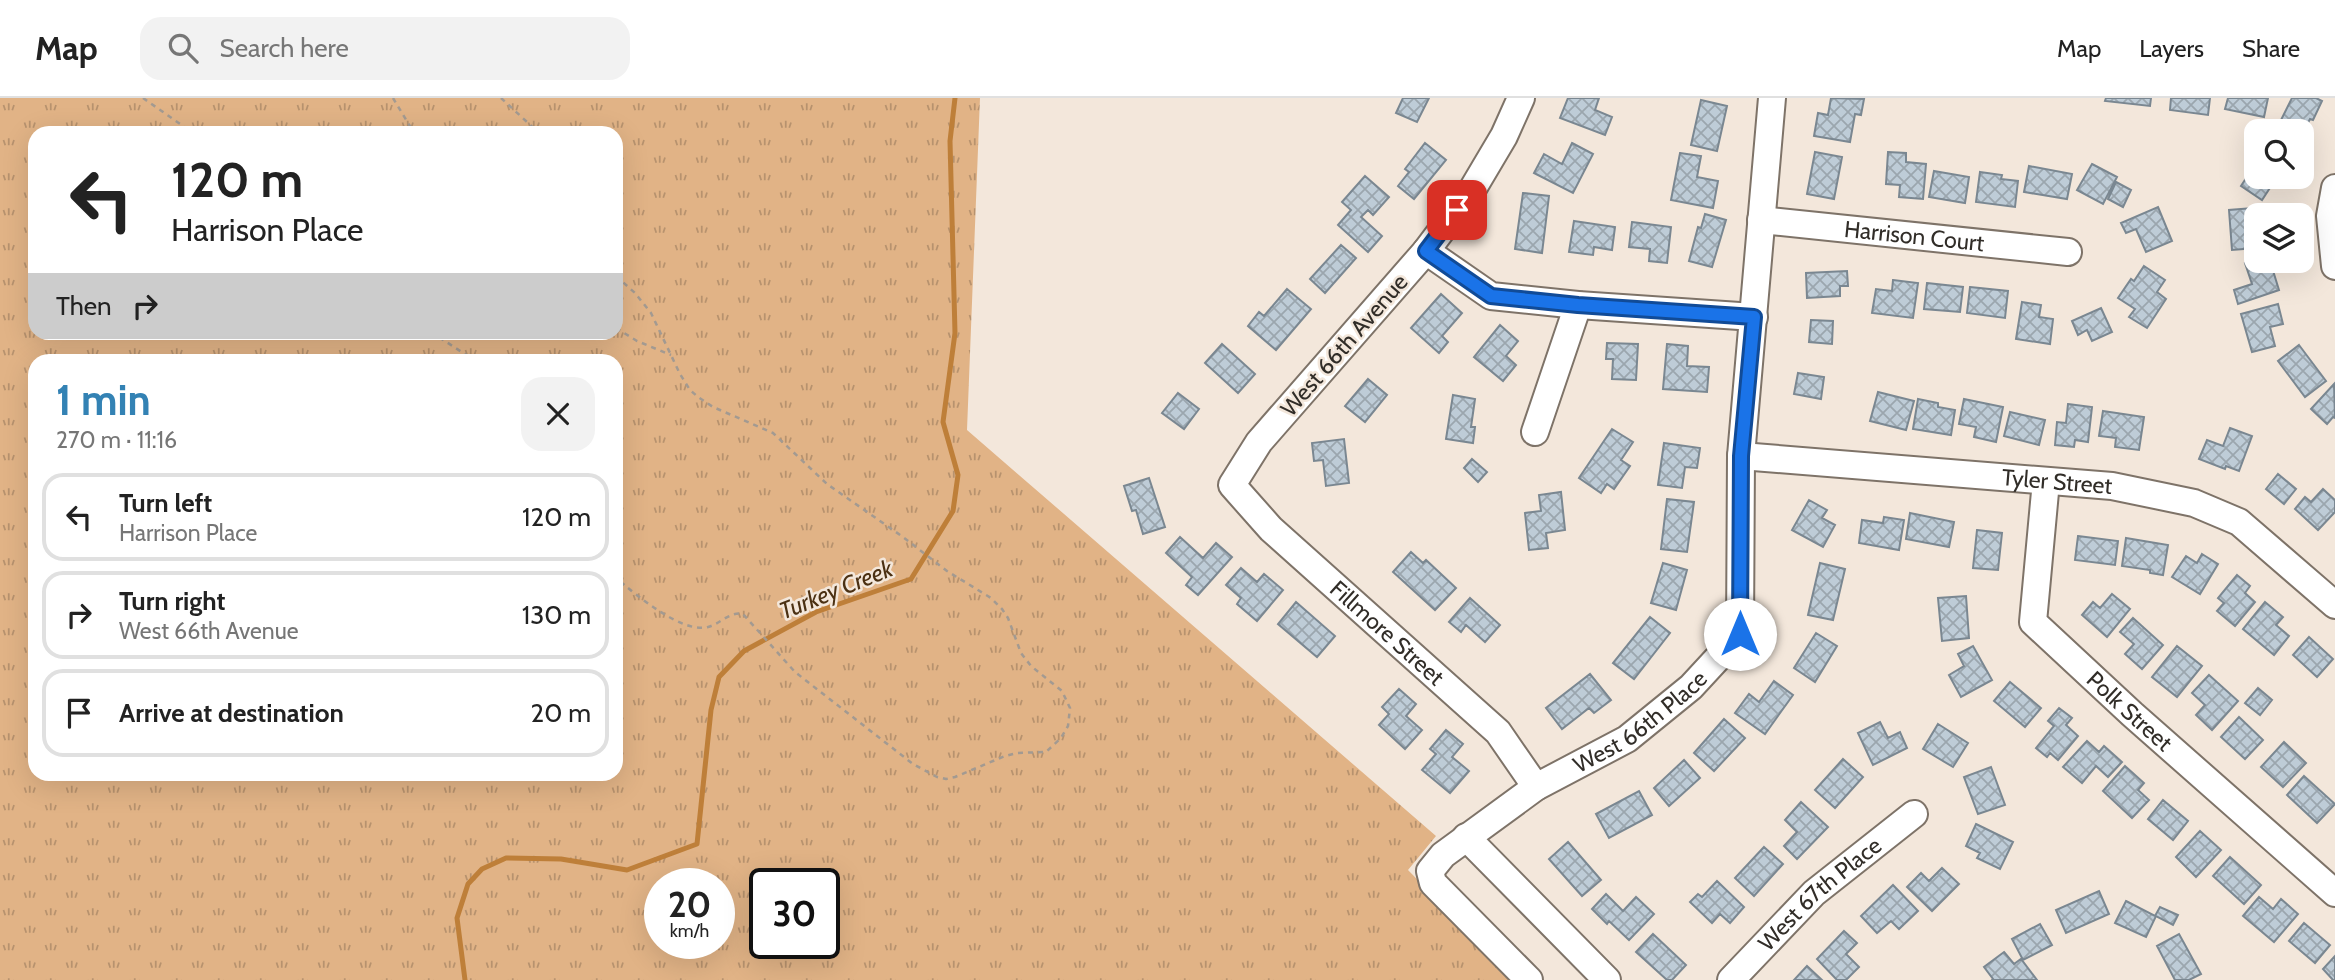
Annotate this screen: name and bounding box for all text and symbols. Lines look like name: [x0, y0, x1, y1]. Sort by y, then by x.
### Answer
search box: [140, 17, 630, 80]
text: Map: [35, 28, 98, 68]
icon: search: [164, 29, 202, 67]
text: Search here: [220, 32, 349, 64]
text: Map: [2057, 34, 2101, 63]
text: Layers: [2139, 34, 2204, 63]
text: Share: [2242, 34, 2300, 63]
map controls: [2244, 119, 2314, 273]
button: search: [2244, 119, 2314, 189]
text: 120 m: [171, 150, 303, 209]
icon: left: [56, 154, 147, 245]
pin: [1427, 180, 1487, 240]
icon: arrive: [1438, 191, 1476, 229]
button: layers: [2244, 203, 2314, 273]
text: Harrison Place: [171, 210, 363, 249]
street label: Harrison Court: [1843, 215, 1986, 257]
street label: West 66th Avenue: [1275, 268, 1414, 422]
icon: right: [126, 287, 164, 325]
text: Then: [56, 290, 112, 322]
text: 1 min: [56, 374, 151, 426]
button: close: [521, 377, 595, 451]
text: 270 m · 11:16: [56, 426, 177, 454]
street label: Tyler Street: [2001, 463, 2113, 500]
text: Turn left: [119, 487, 212, 519]
icon: left: [60, 498, 98, 536]
text: 120 m: [522, 501, 591, 533]
text: Harrison Place: [119, 519, 257, 547]
water label: Turkey Creek: [775, 553, 897, 625]
street label: Fillmore Street: [1324, 575, 1450, 691]
text: Turn right: [119, 585, 225, 617]
icon: right: [60, 596, 98, 634]
position arrow: [1703, 597, 1777, 671]
text: 130 m: [522, 599, 591, 631]
text: West 66th Avenue: [119, 617, 299, 645]
street label: West 66th Place: [1569, 665, 1713, 779]
street label: Polk Street: [2081, 665, 2178, 757]
icon: arrive: [60, 694, 98, 732]
text: Arrive at destination: [119, 697, 344, 729]
text: 20 m: [531, 697, 591, 729]
street label: West 67th Place: [1752, 831, 1887, 957]
speed limit sign: 30: [749, 868, 840, 959]
text: 20: [668, 883, 711, 926]
text: km/h: [670, 920, 709, 942]

